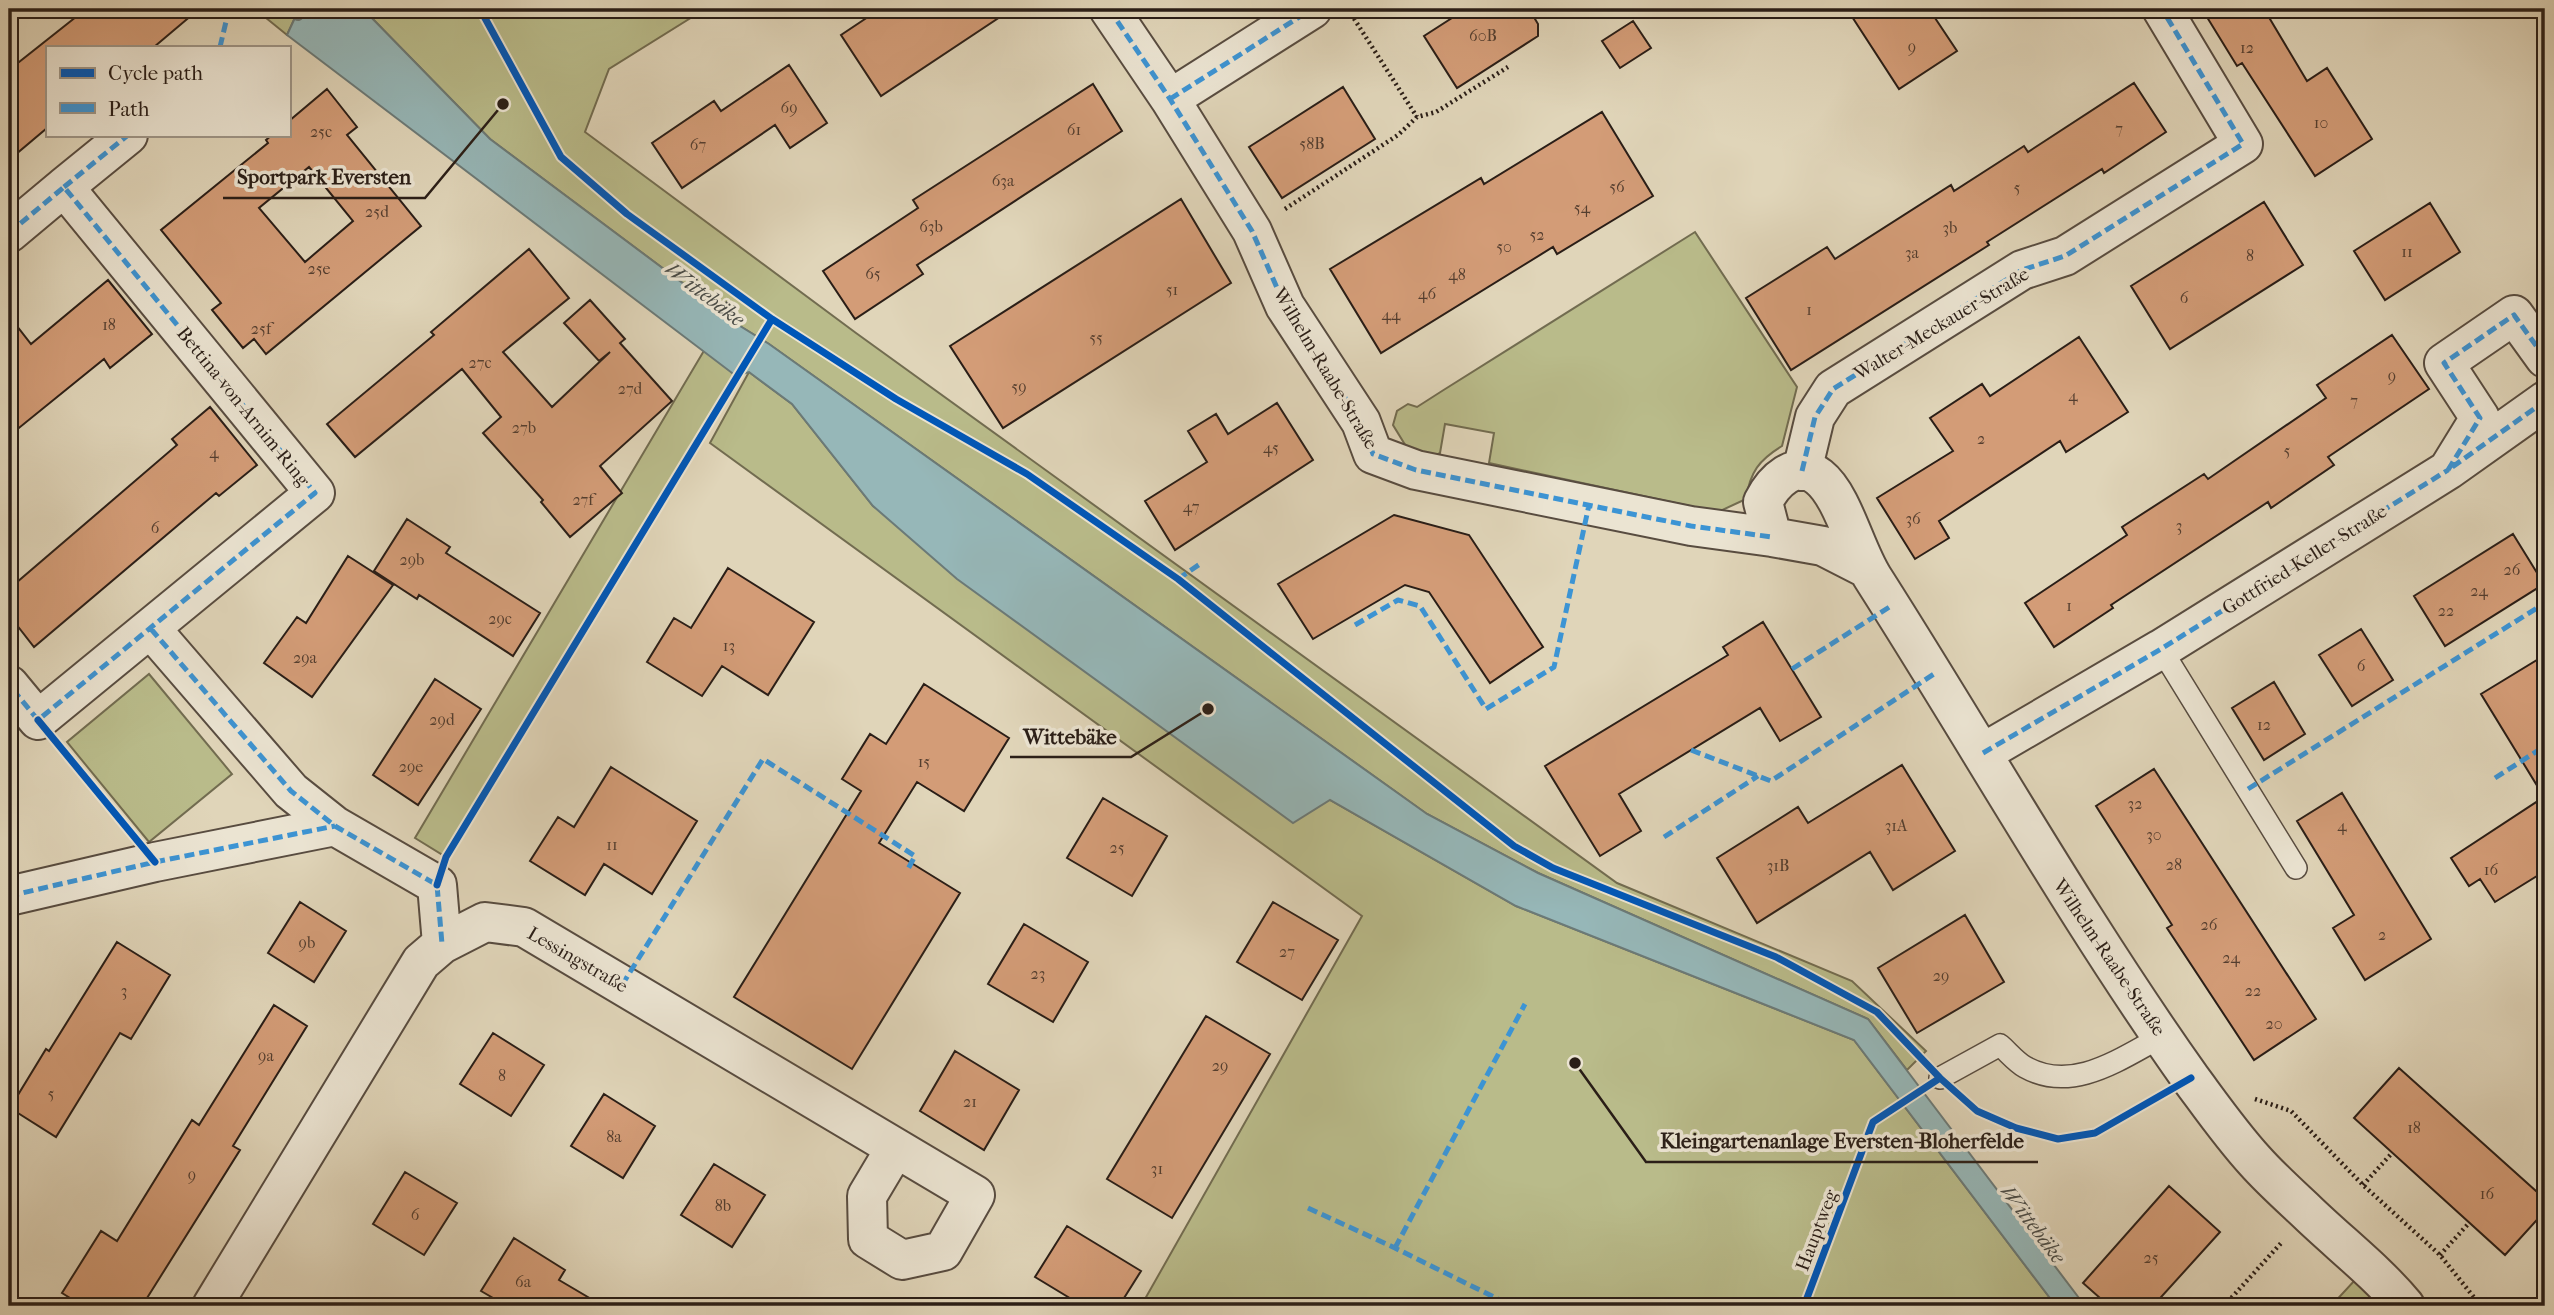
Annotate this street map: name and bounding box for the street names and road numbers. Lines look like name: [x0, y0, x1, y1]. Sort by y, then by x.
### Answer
street label: Walter-Meckauer-Straße: [1849, 263, 2033, 385]
street label: Wilhelm-Raabe-Straße: [1268, 283, 1382, 453]
street label: Bettina-von-Arnim-Ring: [172, 323, 315, 491]
street label: Gottfried-Keller-Straße: [2218, 500, 2391, 620]
street label: Wilhelm-Raabe-Straße: [2048, 874, 2170, 1040]
street label: Lessingstraße: [523, 922, 632, 997]
street label: Hauptweg: [1791, 1186, 1843, 1274]

